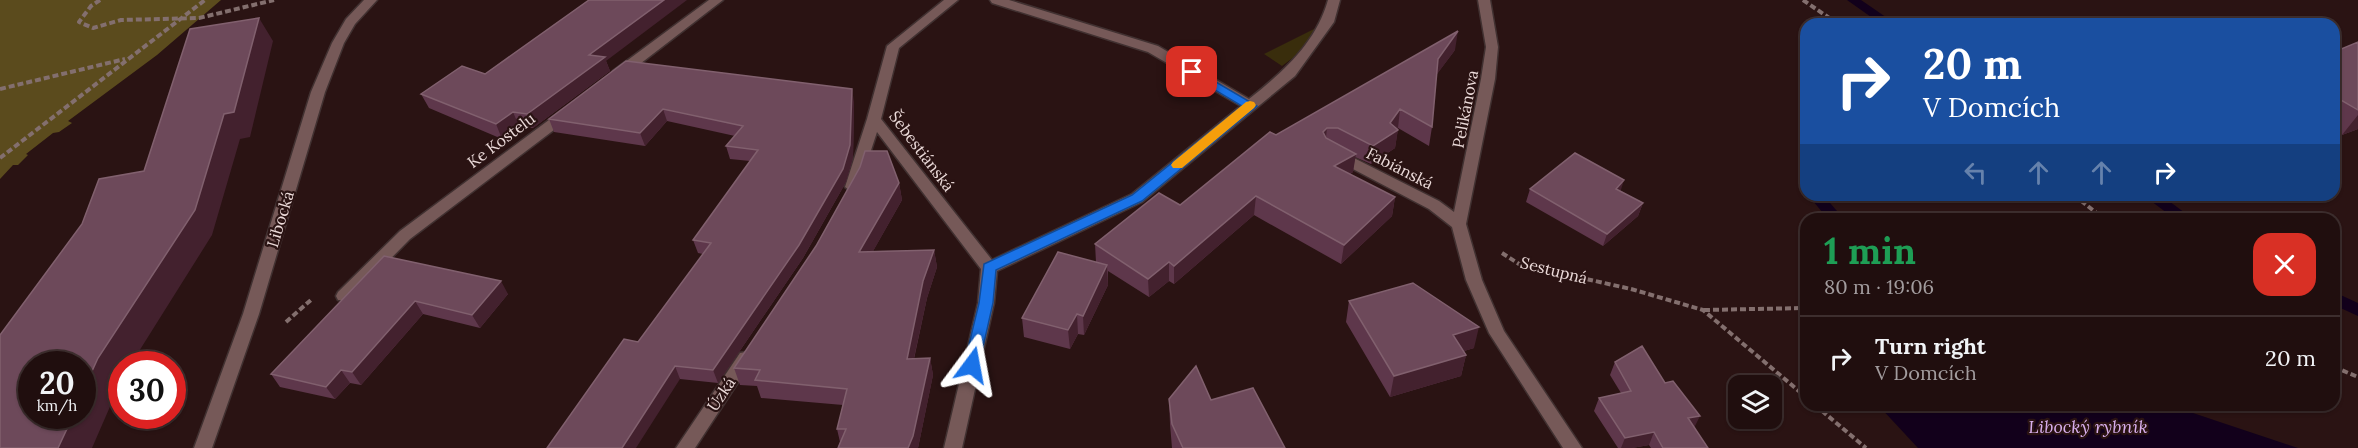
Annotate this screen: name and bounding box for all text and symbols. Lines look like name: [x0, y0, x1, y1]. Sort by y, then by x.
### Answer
text: 20 m: [1923, 37, 2022, 91]
icon: right: [1824, 42, 1902, 120]
pin: [1166, 46, 1217, 97]
icon: arrive: [1175, 55, 1208, 88]
street label: Pelikánova: [1448, 68, 1482, 150]
text: V Domcích: [1923, 90, 2060, 124]
street label: Šebestiánská: [885, 107, 959, 195]
street label: Ke Kostelu: [463, 108, 539, 172]
street label: Fabiánská: [1363, 143, 1437, 193]
icon: left: [1959, 156, 1992, 189]
icon: ahead: [2022, 156, 2055, 189]
icon: ahead: [2085, 156, 2118, 189]
icon: right: [2148, 156, 2181, 189]
street label: Libocká: [262, 188, 298, 250]
text: 1 min: [1824, 228, 1916, 274]
button: close: [2253, 233, 2316, 296]
street label: Sestupná: [1518, 252, 1590, 288]
text: 80 m · 19:06: [1824, 274, 1934, 299]
text: Turn right: [1875, 332, 1986, 360]
position arrow: [940, 333, 1004, 397]
icon: right: [1824, 342, 1857, 375]
text: 20 m: [2265, 344, 2316, 372]
speed limit sign: 30: [108, 351, 186, 429]
text: V Domcích: [1875, 360, 1977, 385]
text: 20: [39, 364, 75, 402]
street label: Úzká: [702, 373, 740, 415]
map controls: [1728, 375, 1782, 429]
button: layers: [1728, 375, 1782, 429]
text: km/h: [37, 396, 77, 415]
water label: Libocký rybník: [2028, 415, 2148, 438]

